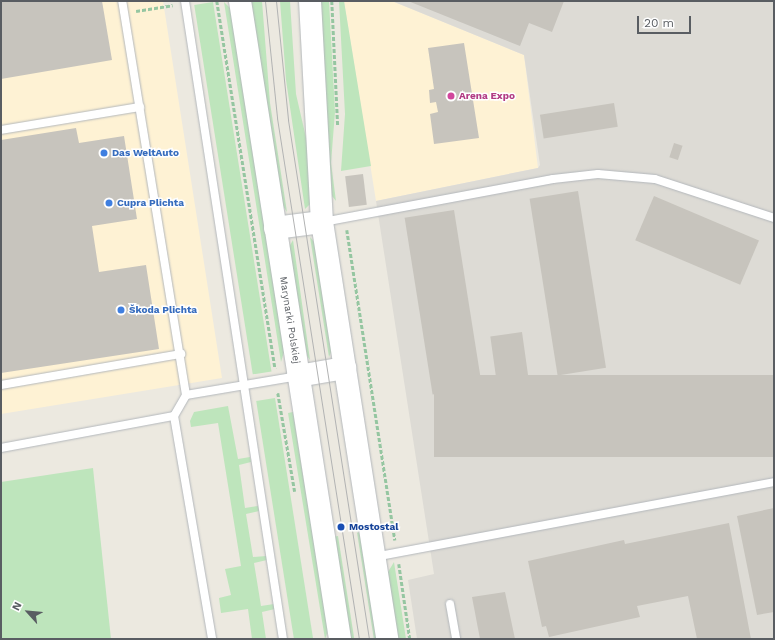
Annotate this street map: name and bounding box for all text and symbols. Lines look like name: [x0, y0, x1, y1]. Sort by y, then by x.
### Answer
scale bar: [639, 8, 693, 34]
text: 20 m: [644, 16, 674, 30]
place label: Arena Expo: [459, 90, 515, 102]
marker: Arena Expo: [446, 91, 456, 101]
place label: Das WeltAuto: [112, 147, 179, 159]
marker: Das WeltAuto: [99, 148, 109, 158]
place label: Cupra Plichta: [117, 197, 184, 209]
marker: Cupra Plichta: [104, 198, 114, 208]
street label: Marynarki Polskiej: [277, 276, 303, 364]
place label: Škoda Plichta: [129, 304, 197, 316]
marker: Škoda Plichta: [116, 305, 126, 315]
place label: Mostostal: [349, 521, 399, 533]
marker: Mostostal: [336, 522, 346, 532]
north arrow: [8, 592, 48, 632]
text: N: [9, 600, 25, 613]

